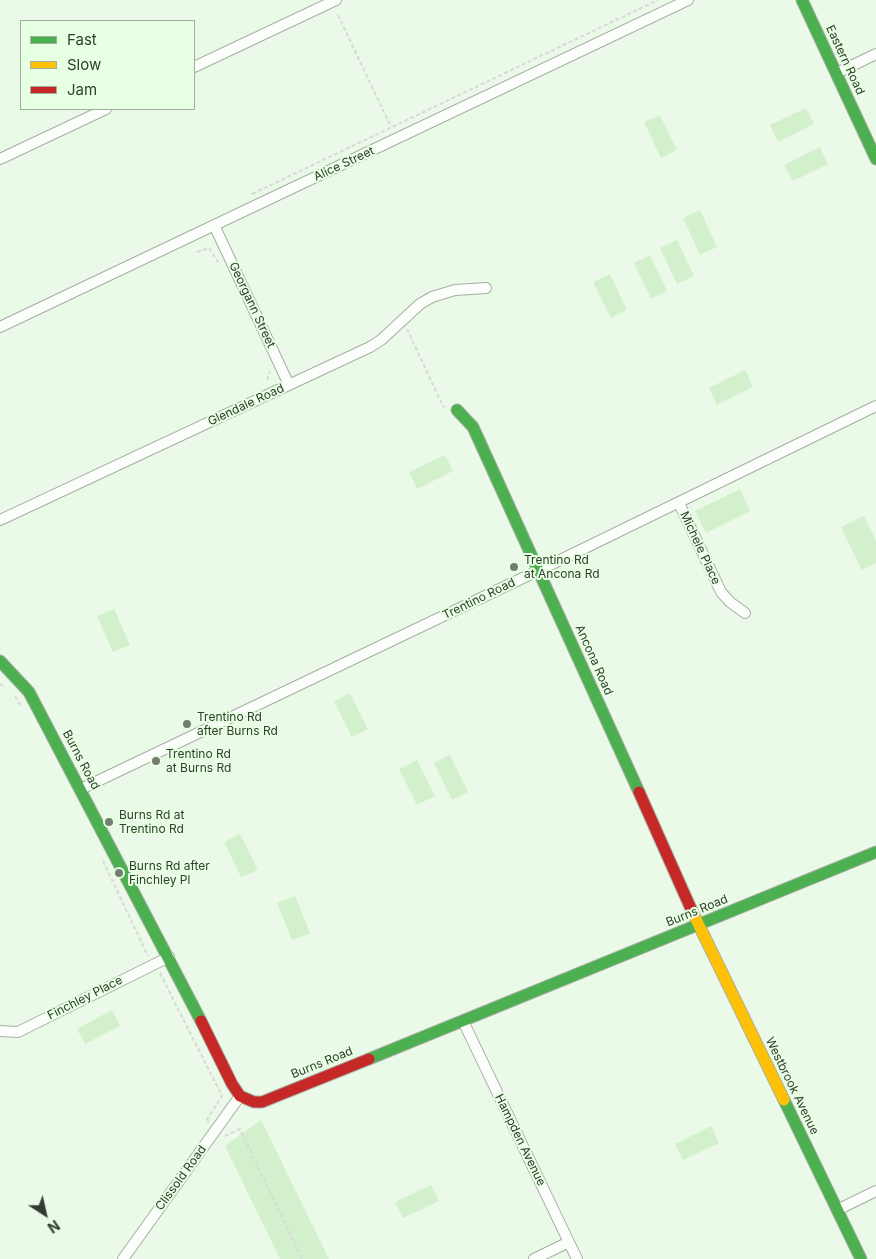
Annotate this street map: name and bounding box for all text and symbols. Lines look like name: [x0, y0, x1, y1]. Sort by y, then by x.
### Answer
legend: [20, 20, 195, 110]
street label: Eastern Road: [823, 23, 867, 97]
text: Fast: [67, 30, 97, 49]
text: Slow: [67, 55, 101, 74]
text: Jam: [67, 80, 97, 99]
street label: Alice Street: [311, 144, 377, 184]
street label: Georgann Street: [226, 260, 278, 350]
street label: Glendale Road: [206, 381, 286, 429]
street label: Michele Place: [677, 509, 723, 587]
place label: Trentino Rd at Ancona Rd: [524, 553, 600, 581]
marker: Trentino Rd at Ancona Rd: [508, 561, 520, 573]
street label: Trentino Road: [440, 575, 518, 623]
street label: Ancona Road: [572, 623, 616, 697]
place label: Trentino Rd after Burns Rd: [197, 710, 278, 738]
marker: Trentino Rd after Burns Rd: [181, 718, 193, 730]
street label: Burns Road: [59, 728, 103, 792]
place label: Trentino Rd at Burns Rd: [166, 747, 231, 775]
marker: Trentino Rd at Burns Rd: [150, 755, 162, 767]
place label: Burns Rd at Trentino Rd: [119, 808, 184, 836]
marker: Burns Rd at Trentino Rd: [103, 816, 115, 828]
place label: Burns Rd after Finchley Pl: [129, 859, 210, 887]
marker: Burns Rd after Finchley Pl: [113, 867, 125, 879]
street label: Burns Road: [664, 892, 730, 930]
street label: Finchley Place: [45, 973, 125, 1023]
street label: Westbrook Avenue: [762, 1035, 822, 1137]
street label: Burns Road: [289, 1044, 355, 1082]
street label: Hampden Avenue: [492, 1092, 548, 1188]
street label: Clissold Road: [153, 1143, 209, 1213]
north arrow: [20, 1189, 70, 1239]
text: N: [45, 1217, 63, 1237]

